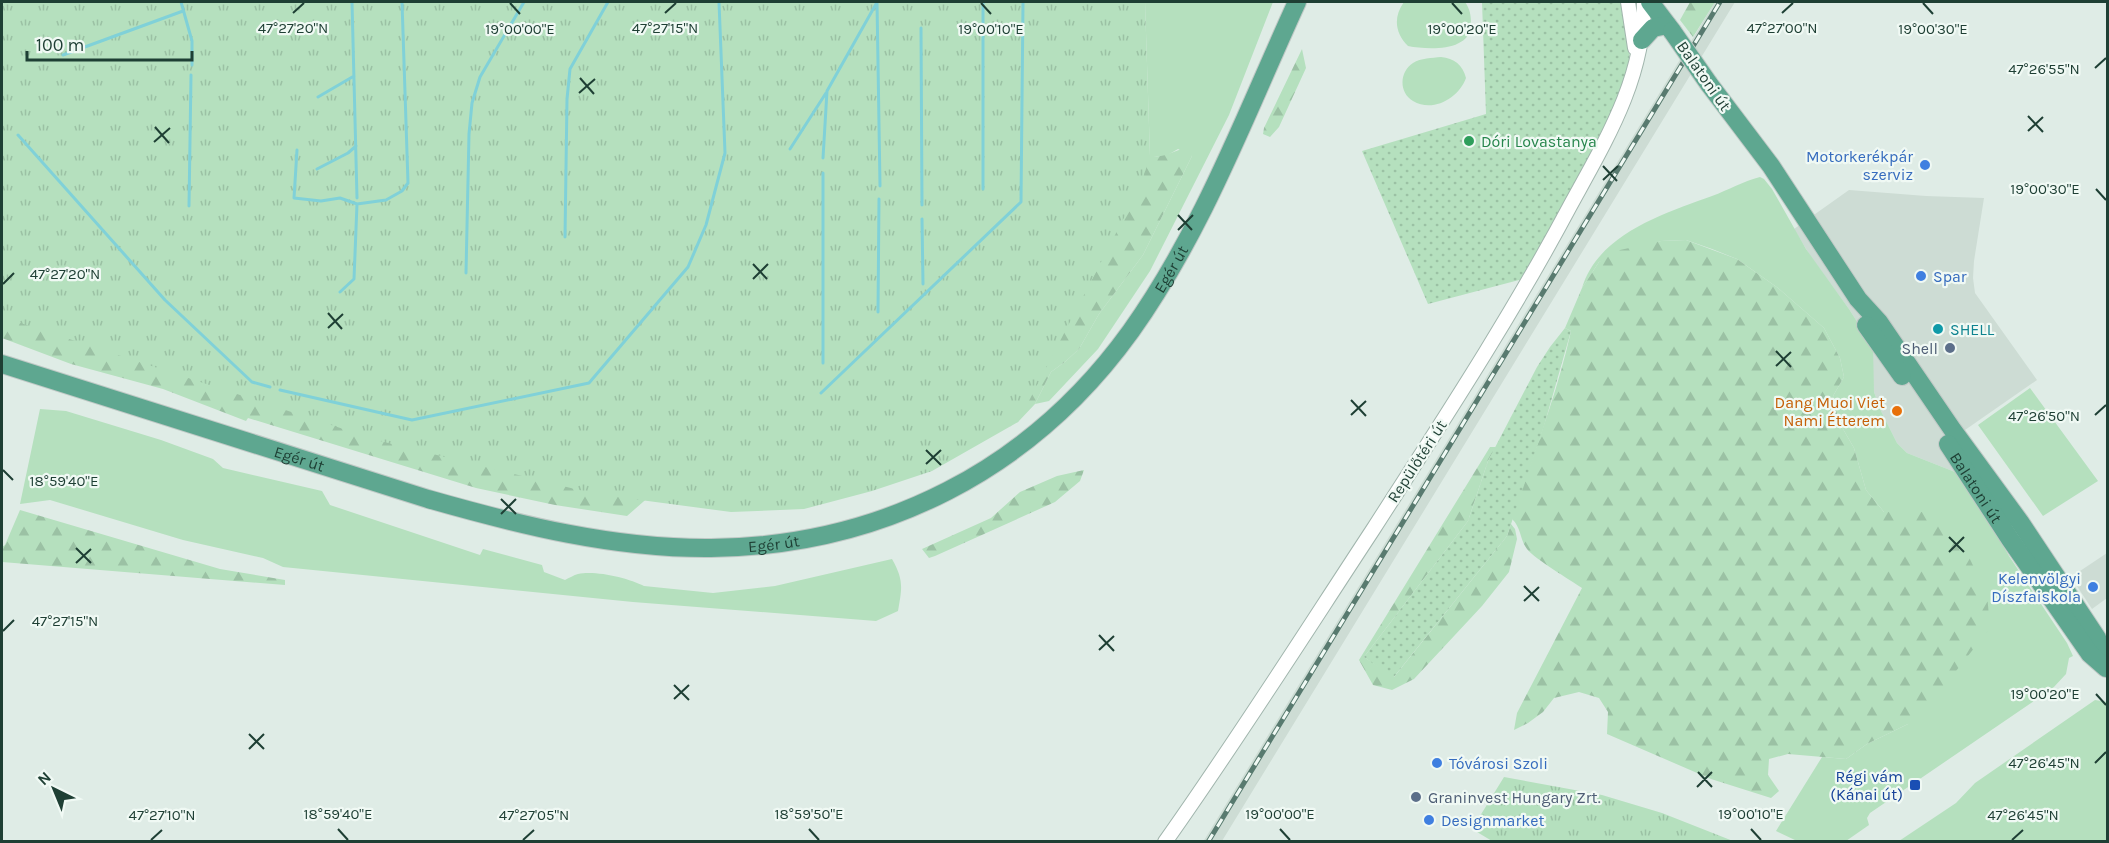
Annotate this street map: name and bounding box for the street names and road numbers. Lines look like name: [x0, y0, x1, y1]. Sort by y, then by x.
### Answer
street label: Balatoni út: [1673, 37, 1735, 115]
street label: Egér út: [1149, 242, 1192, 296]
street label: Repülőtéri út: [1383, 416, 1451, 506]
street label: Egér út: [272, 441, 327, 475]
street label: Balatoni út: [1946, 449, 2006, 527]
street label: Egér út: [747, 531, 801, 556]

